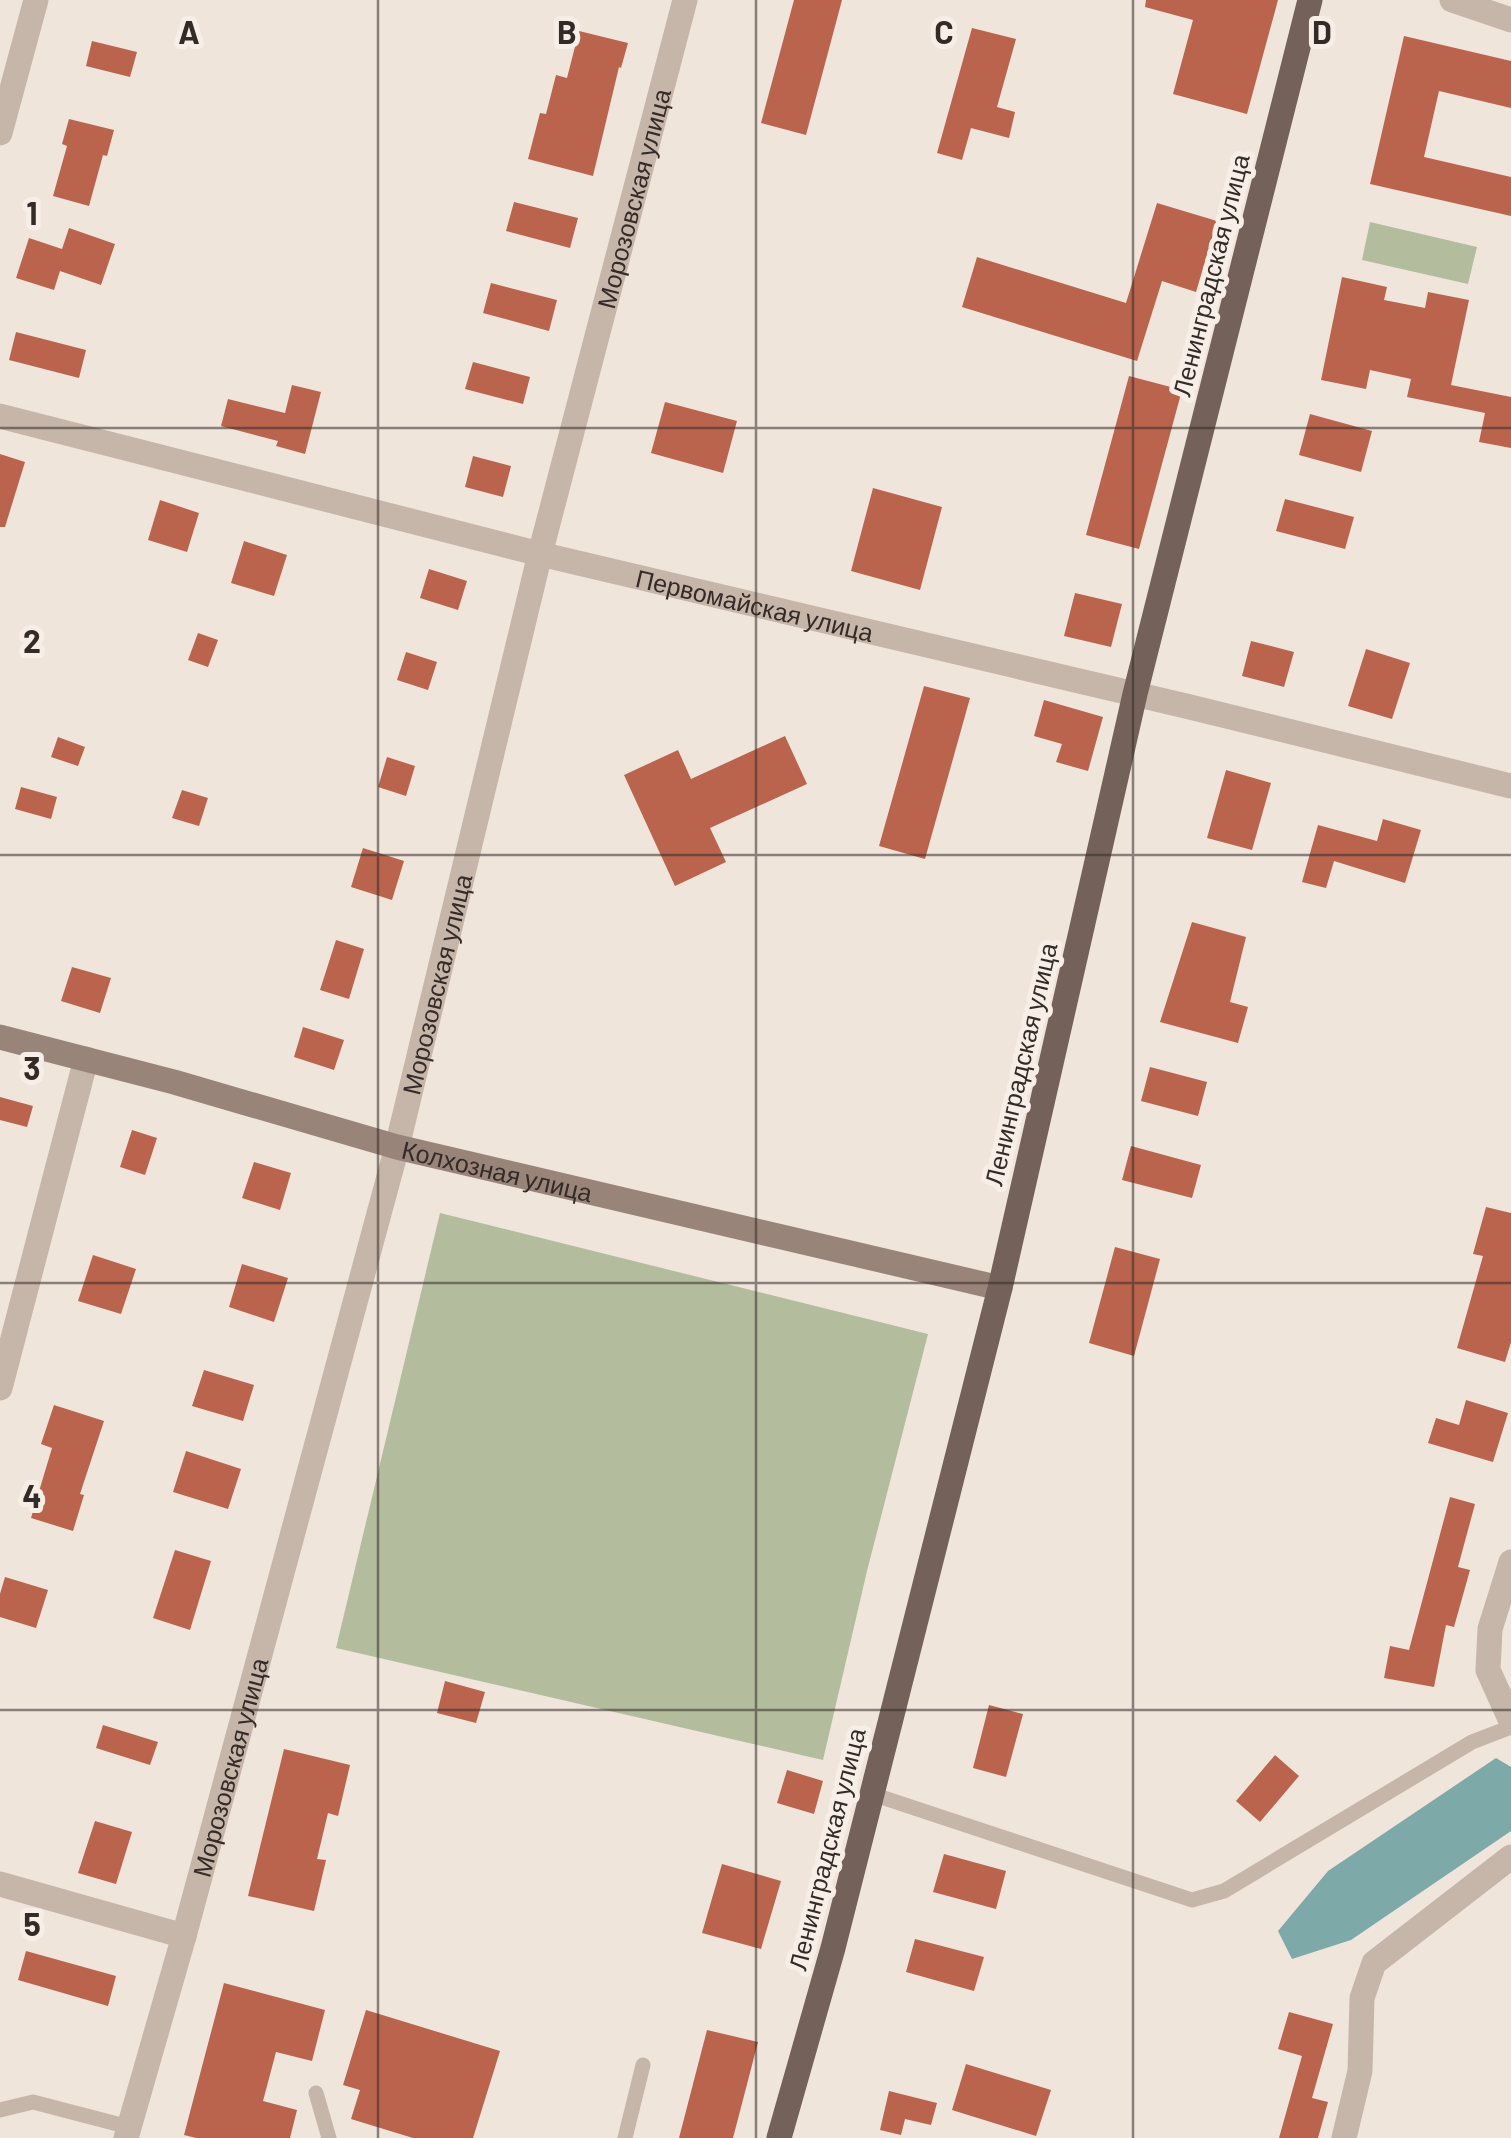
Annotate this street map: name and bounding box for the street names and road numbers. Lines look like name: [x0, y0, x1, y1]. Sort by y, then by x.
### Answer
street label: Морозовская улица: [590, 85, 676, 311]
street label: Ленинградская улица: [1165, 151, 1255, 399]
street label: Первомайская улица: [633, 562, 877, 647]
street label: Морозовская улица: [395, 871, 477, 1097]
street label: Ленинградская улица: [977, 939, 1063, 1188]
street label: Колхозная улица: [399, 1134, 596, 1207]
street label: Морозовская улица: [186, 1654, 274, 1880]
street label: Ленинградская улица: [781, 1725, 871, 1973]

